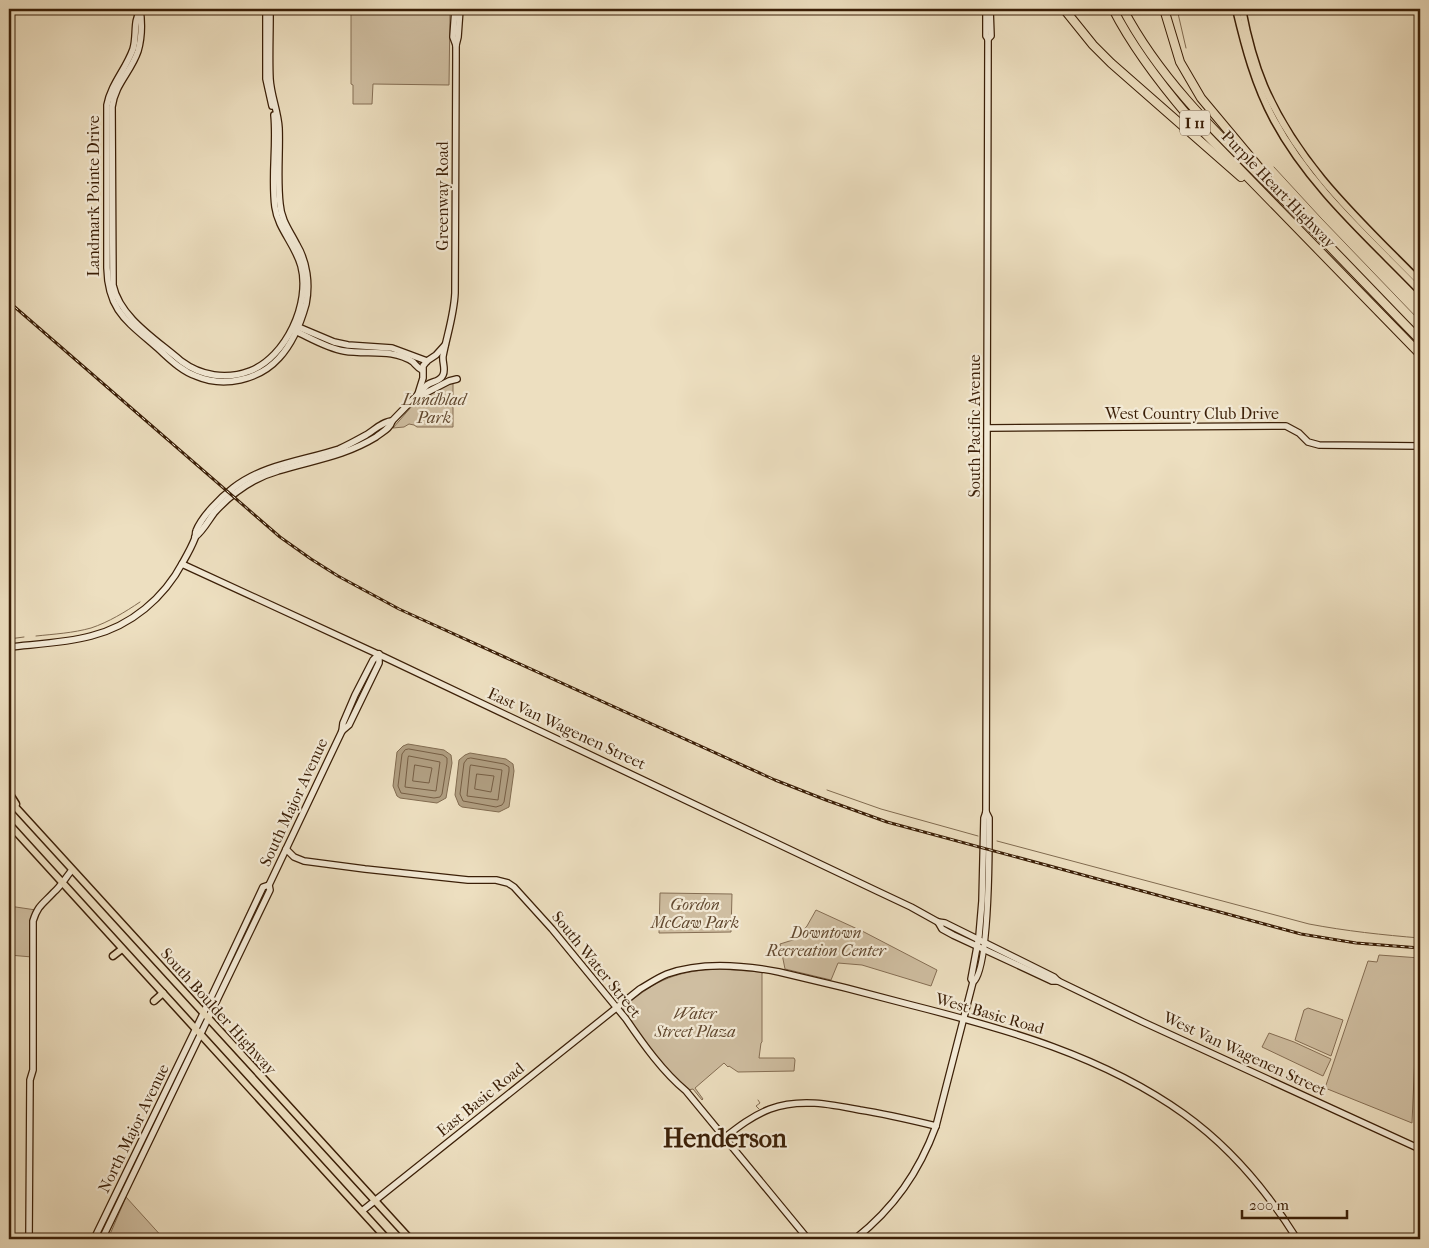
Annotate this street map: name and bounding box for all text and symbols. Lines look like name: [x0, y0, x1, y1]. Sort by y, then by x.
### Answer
road number: I 11: [1180, 110, 1210, 136]
street label: Landmark Pointe Drive: [84, 115, 103, 277]
street label: Purple Heart Highway: [1218, 127, 1340, 252]
street label: Greenway Road: [433, 141, 452, 251]
street label: South Pacific Avenue: [965, 354, 984, 498]
park label: Lundblad Park: [401, 390, 468, 427]
street label: West Country Club Drive: [1104, 404, 1279, 423]
street label: East Van Wagenen Street: [485, 683, 649, 774]
street label: South Major Avenue: [255, 735, 332, 869]
park label: Gordon McCaw Park: [650, 895, 739, 932]
street label: South Water Street: [548, 907, 646, 1022]
park label: Downtown Recreation Center: [765, 923, 887, 960]
street label: South Boulder Highway: [157, 944, 281, 1079]
street label: West Basic Road: [932, 989, 1047, 1038]
park label: Water Street Plaza: [653, 1004, 736, 1041]
street label: West Van Wagenen Street: [1159, 1007, 1330, 1100]
street label: East Basic Road: [433, 1058, 528, 1140]
street label: North Major Avenue: [94, 1061, 173, 1196]
district label: Henderson: [663, 1123, 788, 1154]
scale bar: [1242, 1188, 1346, 1220]
text: 200 m: [1249, 1196, 1289, 1214]

